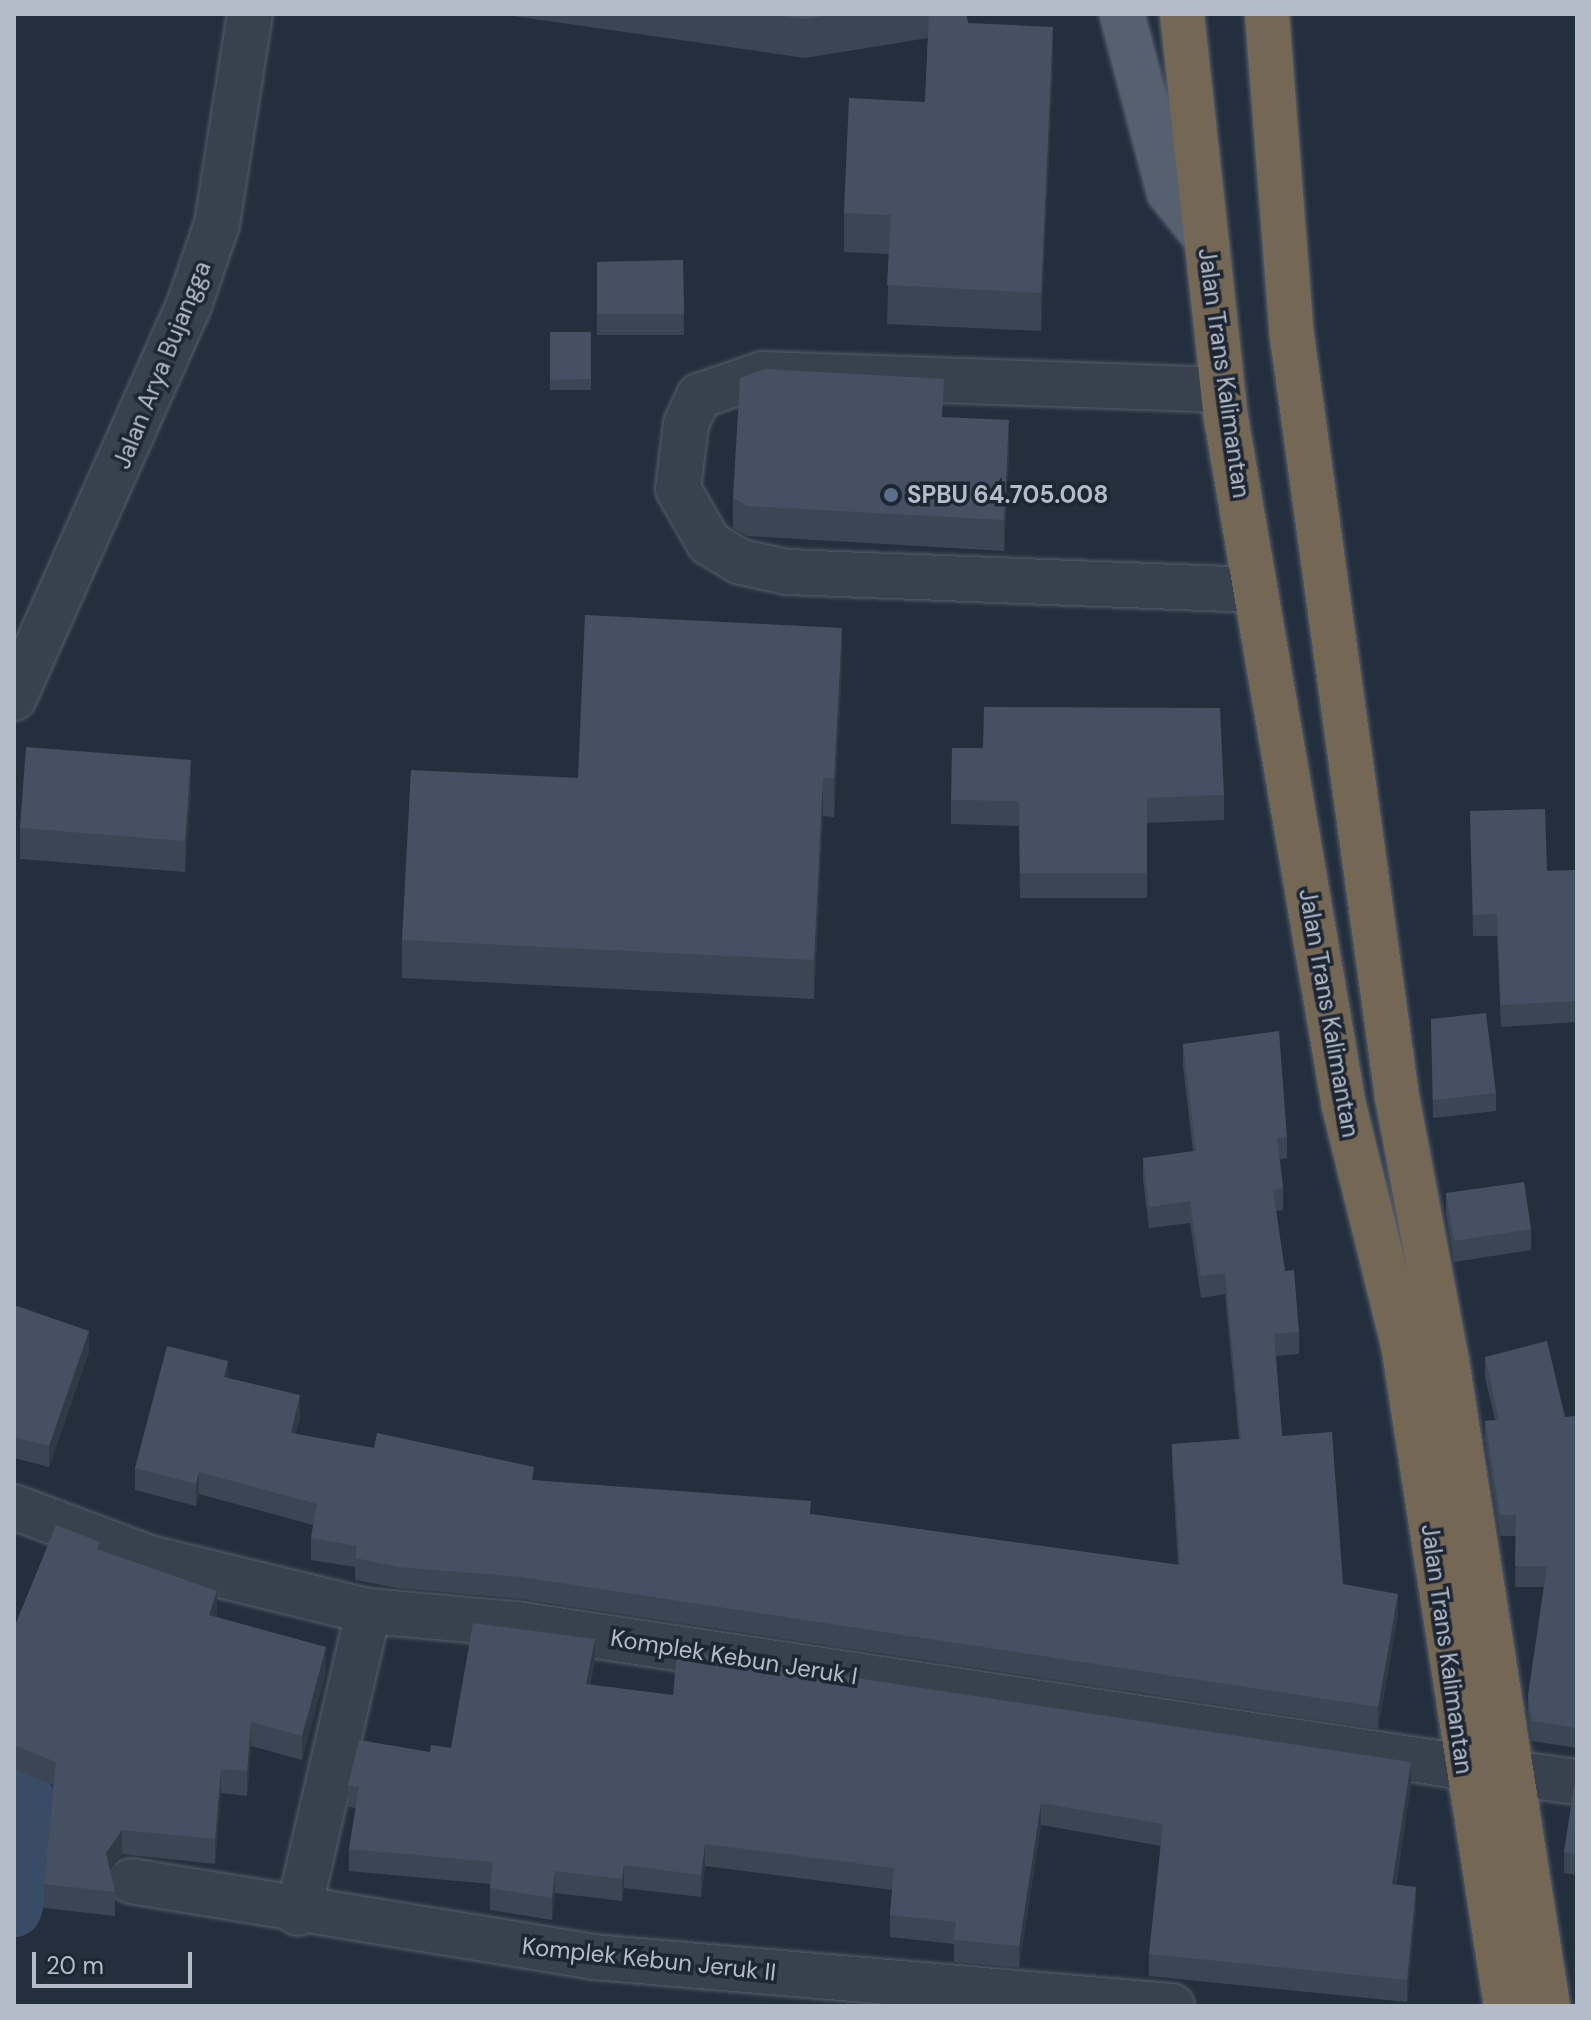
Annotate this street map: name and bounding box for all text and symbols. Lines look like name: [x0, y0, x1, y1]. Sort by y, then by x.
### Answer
street label: Jalan Trans Kalimantan: [1192, 246, 1256, 500]
street label: Jalan Arya Bujangga: [107, 257, 217, 473]
place label: SPBU 64.705.008: [907, 481, 1108, 509]
marker: SPBU 64.705.008: [882, 486, 900, 504]
street label: Jalan Trans Kalimantan: [1293, 886, 1365, 1140]
street label: Jalan Trans Kalimantan: [1415, 1522, 1479, 1776]
street label: Komplek Kebun Jeruk I: [609, 1623, 859, 1691]
street label: Komplek Kebun Jeruk II: [521, 1931, 777, 1987]
scale bar: [36, 1936, 196, 1986]
text: 20 m: [46, 1950, 104, 1981]

